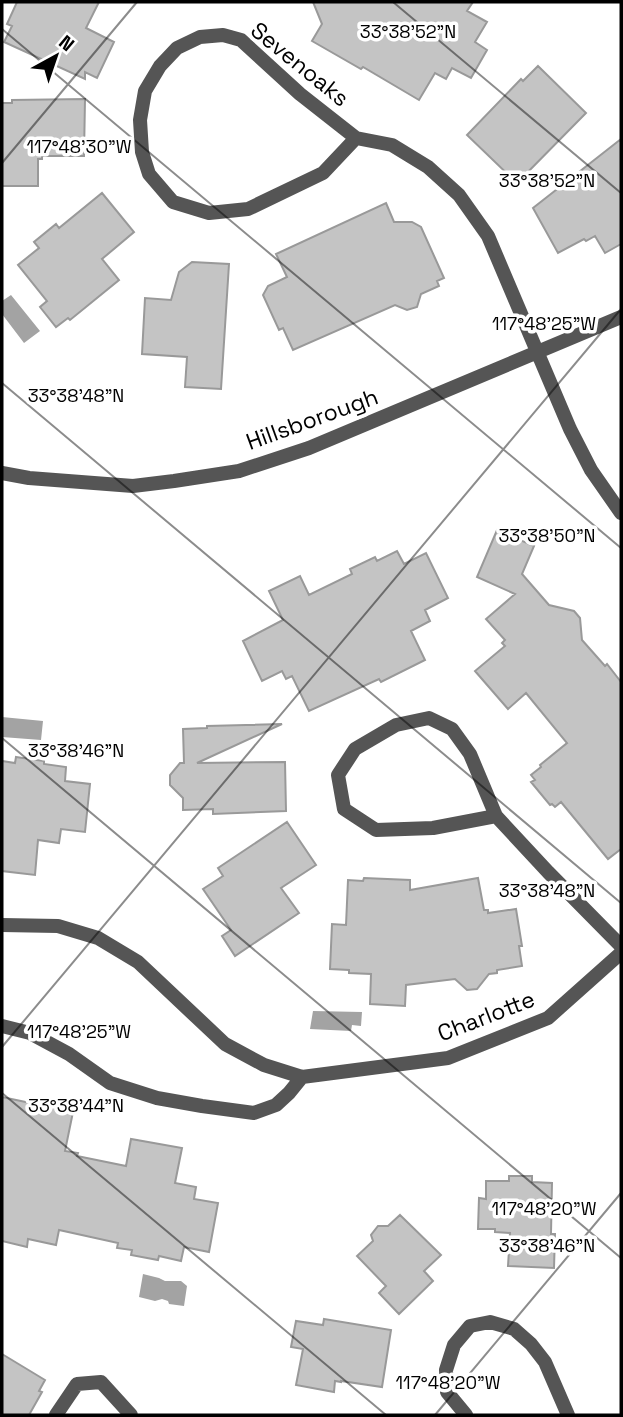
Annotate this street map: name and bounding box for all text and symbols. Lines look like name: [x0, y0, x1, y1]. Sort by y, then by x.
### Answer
street label: Sevenoaks: [244, 15, 356, 113]
text: 33°38'52"N: [360, 20, 456, 43]
north arrow: [21, 21, 91, 91]
text: N: [54, 30, 80, 57]
text: 117°48'30"W: [27, 135, 132, 158]
text: 33°38'52"N: [499, 169, 595, 192]
text: 117°48'25"W: [492, 312, 596, 335]
street label: Hillsborough: [242, 381, 382, 457]
text: 33°38'48"N: [28, 384, 124, 407]
text: 33°38'50"N: [498, 524, 596, 547]
text: 33°38'46"N: [28, 739, 124, 762]
text: 33°38'48"N: [499, 879, 595, 902]
street label: Charlotte: [433, 984, 539, 1048]
text: 117°48'25"W: [27, 1020, 131, 1043]
text: 33°38'44"N: [28, 1094, 124, 1117]
text: 117°48'20"W: [492, 1197, 597, 1220]
text: 33°38'46"N: [499, 1234, 595, 1257]
text: 117°48'20"W: [396, 1371, 501, 1394]

